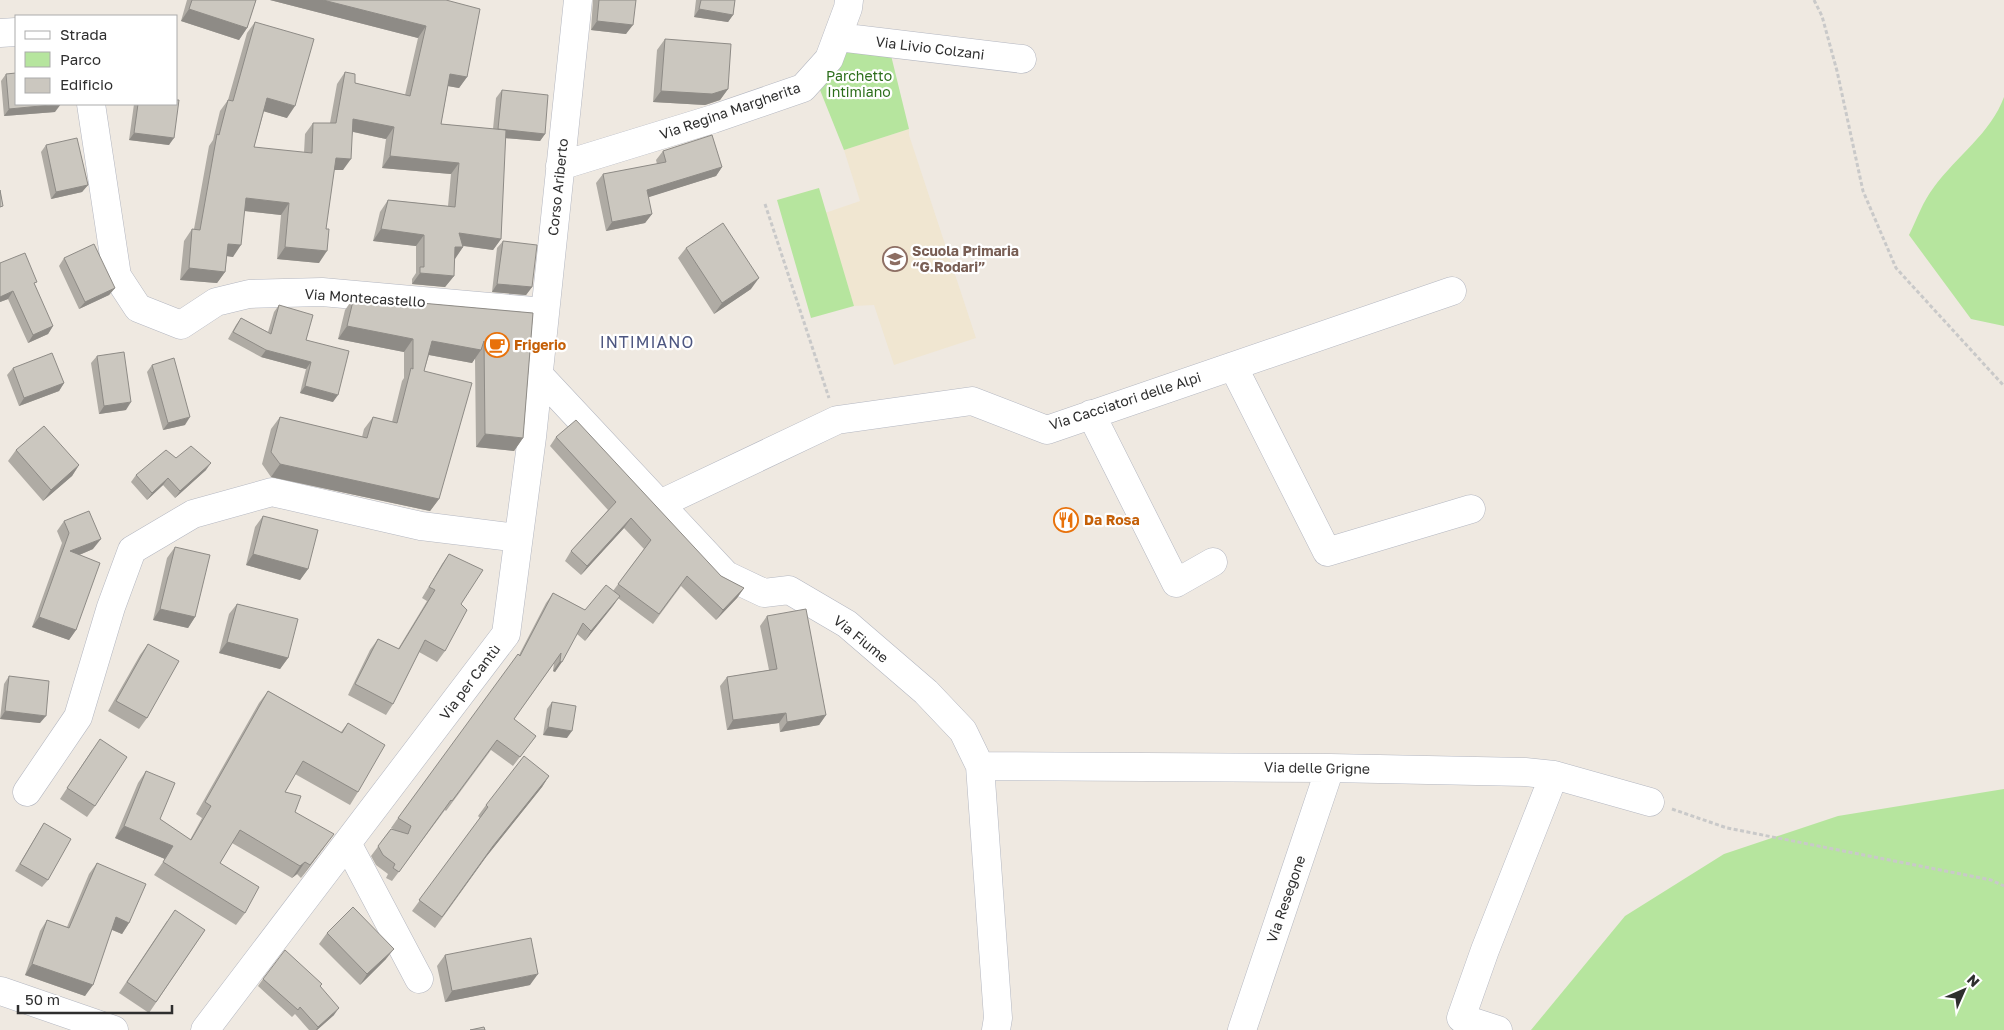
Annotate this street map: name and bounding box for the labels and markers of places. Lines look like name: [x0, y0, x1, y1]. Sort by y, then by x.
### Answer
place label: Scuola Primaria “G.Rodari”: [912, 242, 1019, 275]
school or university icon: Scuola Primaria “G.Rodari”: [882, 246, 908, 272]
cafe icon: Frigerio: [484, 332, 510, 358]
place label: Frigerio: [514, 336, 566, 353]
restaurant icon: Da Rosa: [1053, 507, 1079, 533]
place label: Da Rosa: [1084, 511, 1140, 528]

